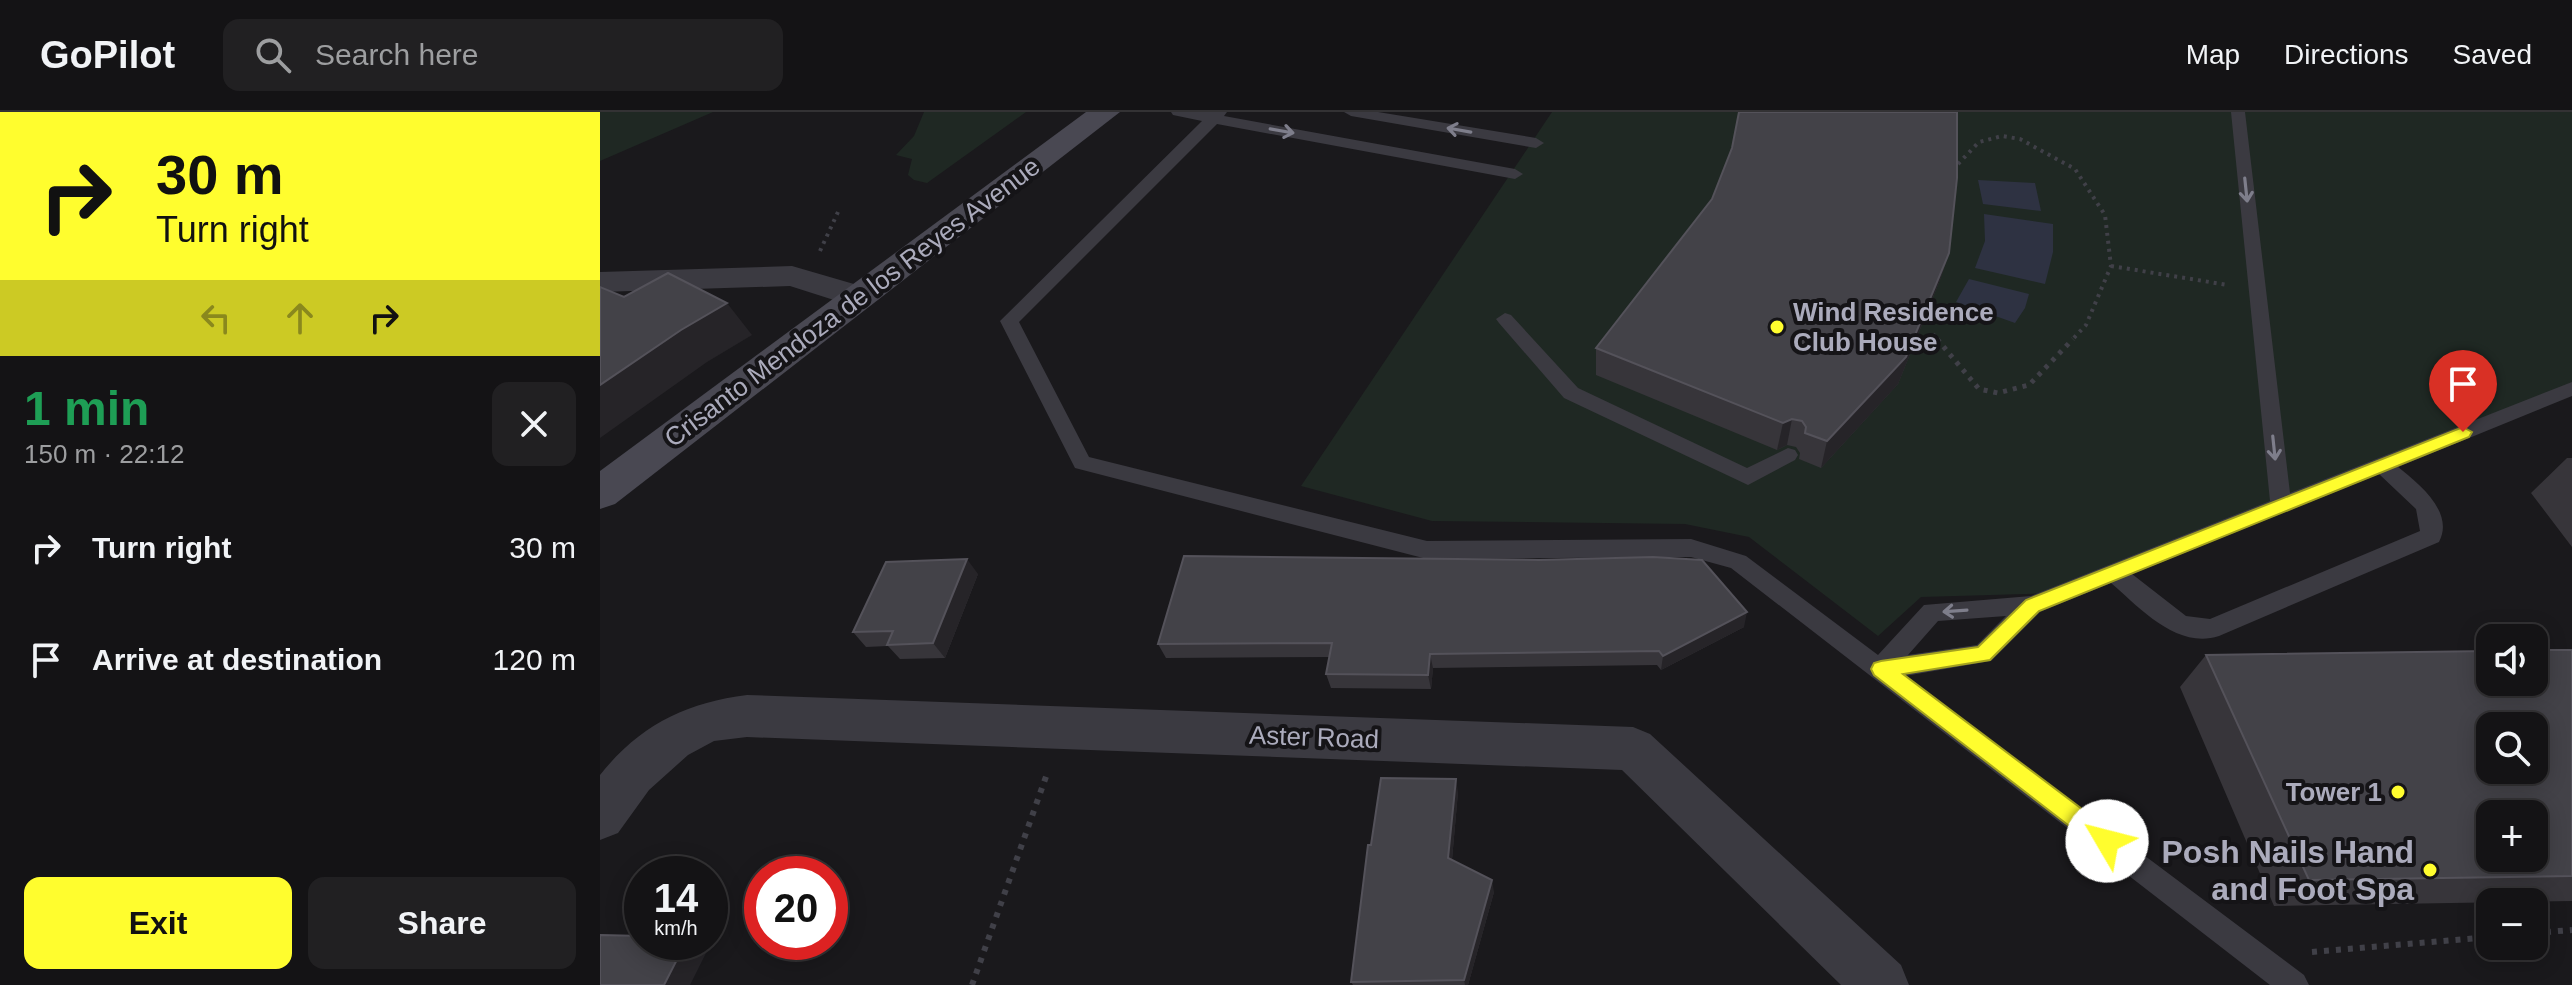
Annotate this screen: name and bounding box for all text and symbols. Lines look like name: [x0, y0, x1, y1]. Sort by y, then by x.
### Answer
search box: [223, 19, 783, 91]
icon: search: [251, 33, 295, 77]
text: GoPilot: [40, 34, 175, 76]
text: Search here: [315, 38, 479, 71]
text: Map: [2186, 39, 2240, 70]
text: Directions: [2284, 39, 2409, 70]
text: Saved: [2453, 39, 2532, 70]
one-way arrow: [1447, 122, 1472, 137]
one-way arrow: [1269, 125, 1295, 140]
text: 30 m: [156, 143, 284, 206]
icon: right: [24, 144, 128, 248]
street label: Crisanto Mendoza de los Reyes Avenue: [658, 151, 1046, 453]
one-way arrow: [2239, 176, 2254, 202]
text: Turn right: [156, 209, 309, 250]
icon: left: [194, 296, 238, 340]
icon: ahead: [278, 296, 322, 340]
icon: right: [362, 296, 406, 340]
place label: Wind Residence Club House: [1793, 297, 1994, 357]
marker: Wind Residence Club House: [1768, 318, 1786, 336]
pin: [2429, 350, 2497, 432]
icon: arrive: [2441, 362, 2485, 406]
text: 1 min: [24, 382, 149, 435]
button: close: [492, 382, 576, 466]
one-way arrow: [2267, 434, 2282, 461]
text: 150 m · 22:12: [24, 439, 184, 469]
icon: right: [24, 526, 68, 570]
text: Turn right: [92, 531, 231, 564]
text: 30 m: [509, 531, 576, 564]
one-way arrow: [1942, 604, 1969, 619]
map controls: [2476, 624, 2548, 960]
button: sound: [2476, 624, 2548, 696]
icon: arrive: [24, 638, 68, 682]
text: Arrive at destination: [92, 643, 382, 676]
text: 120 m: [493, 643, 576, 676]
button: search: [2476, 712, 2548, 784]
street label: Aster Road: [1248, 720, 1380, 754]
place label: Tower 1: [2286, 777, 2382, 807]
marker: Tower 1: [2389, 783, 2407, 801]
position arrow: [2065, 799, 2149, 883]
button: +: [2476, 800, 2548, 872]
place label: Posh Nails Hand and Foot Spa: [2162, 834, 2414, 907]
speed limit sign: 20: [744, 856, 848, 960]
marker: Posh Nails Hand and Foot Spa: [2421, 861, 2439, 879]
text: 14: [654, 876, 698, 920]
button: Exit: [24, 877, 292, 969]
button: Share: [308, 877, 576, 969]
button: −: [2476, 888, 2548, 960]
text: km/h: [654, 917, 698, 939]

